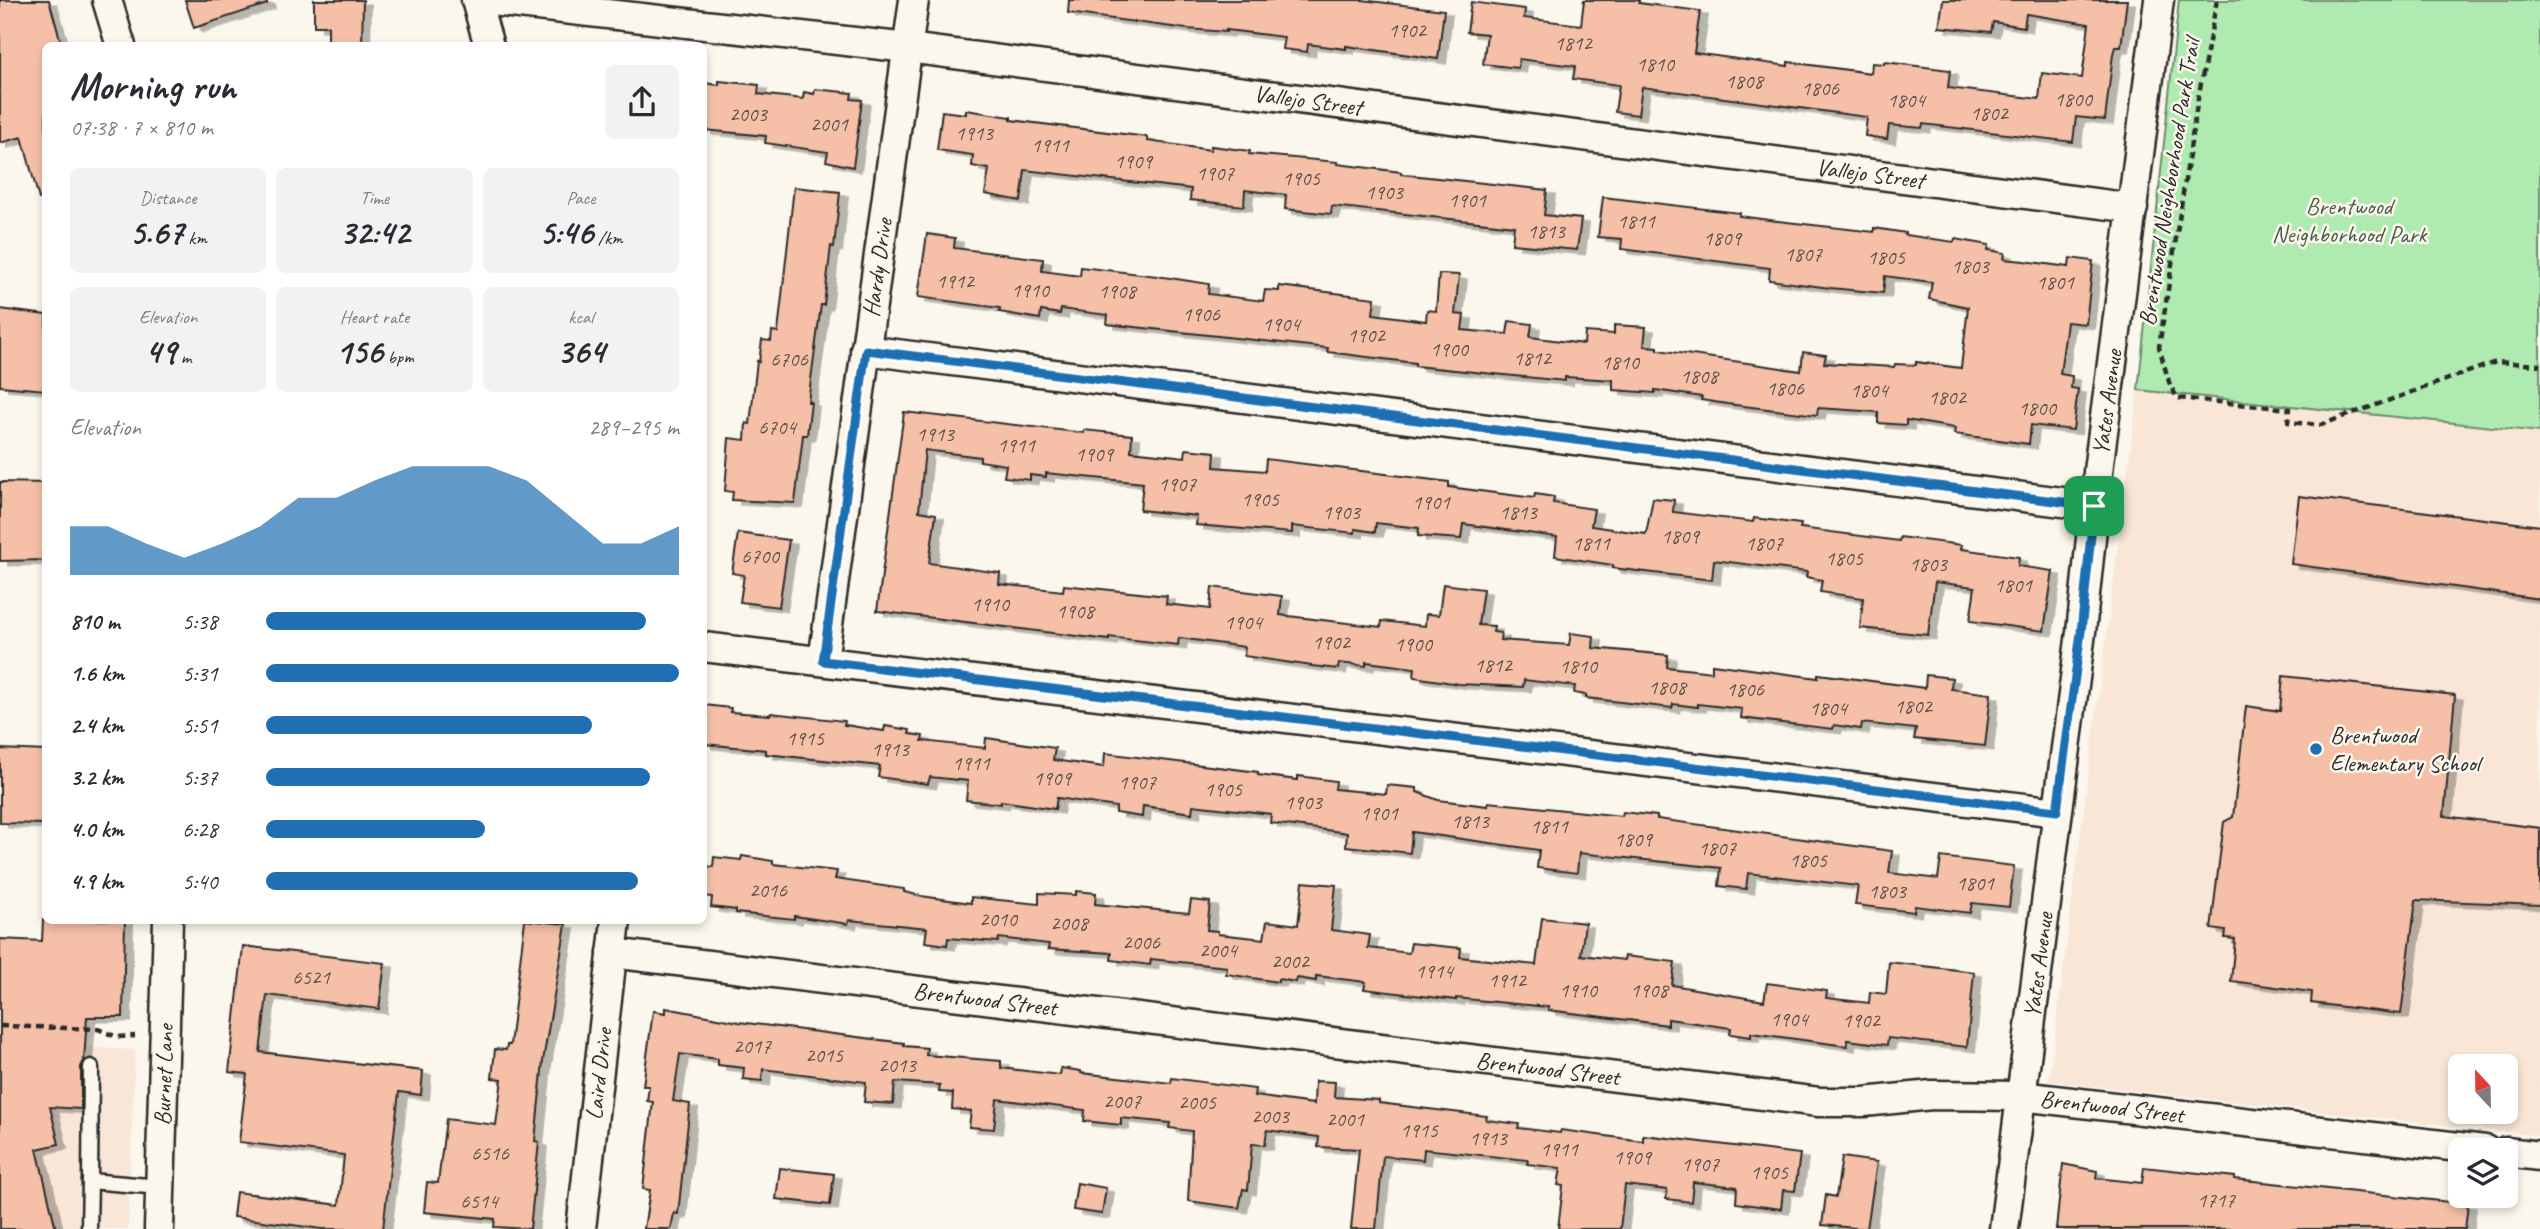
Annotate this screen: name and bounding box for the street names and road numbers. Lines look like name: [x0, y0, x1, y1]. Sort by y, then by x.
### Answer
street label: Brentwood Neighborhood Park Trail: [2131, 32, 2207, 328]
street label: Vallejo Street: [1252, 78, 1367, 123]
street label: Vallejo Street: [1814, 152, 1929, 196]
street label: Hardy Drive: [856, 214, 899, 319]
street label: Yates Avenue: [2085, 346, 2129, 457]
street label: Yates Avenue: [2016, 909, 2060, 1020]
street label: Brentwood Street: [912, 975, 1061, 1023]
street label: Burnet Lane: [147, 1022, 180, 1126]
street label: Laird Drive: [578, 1024, 619, 1121]
street label: Brentwood Street: [1475, 1045, 1623, 1093]
street label: Brentwood Street: [2039, 1083, 2187, 1130]

